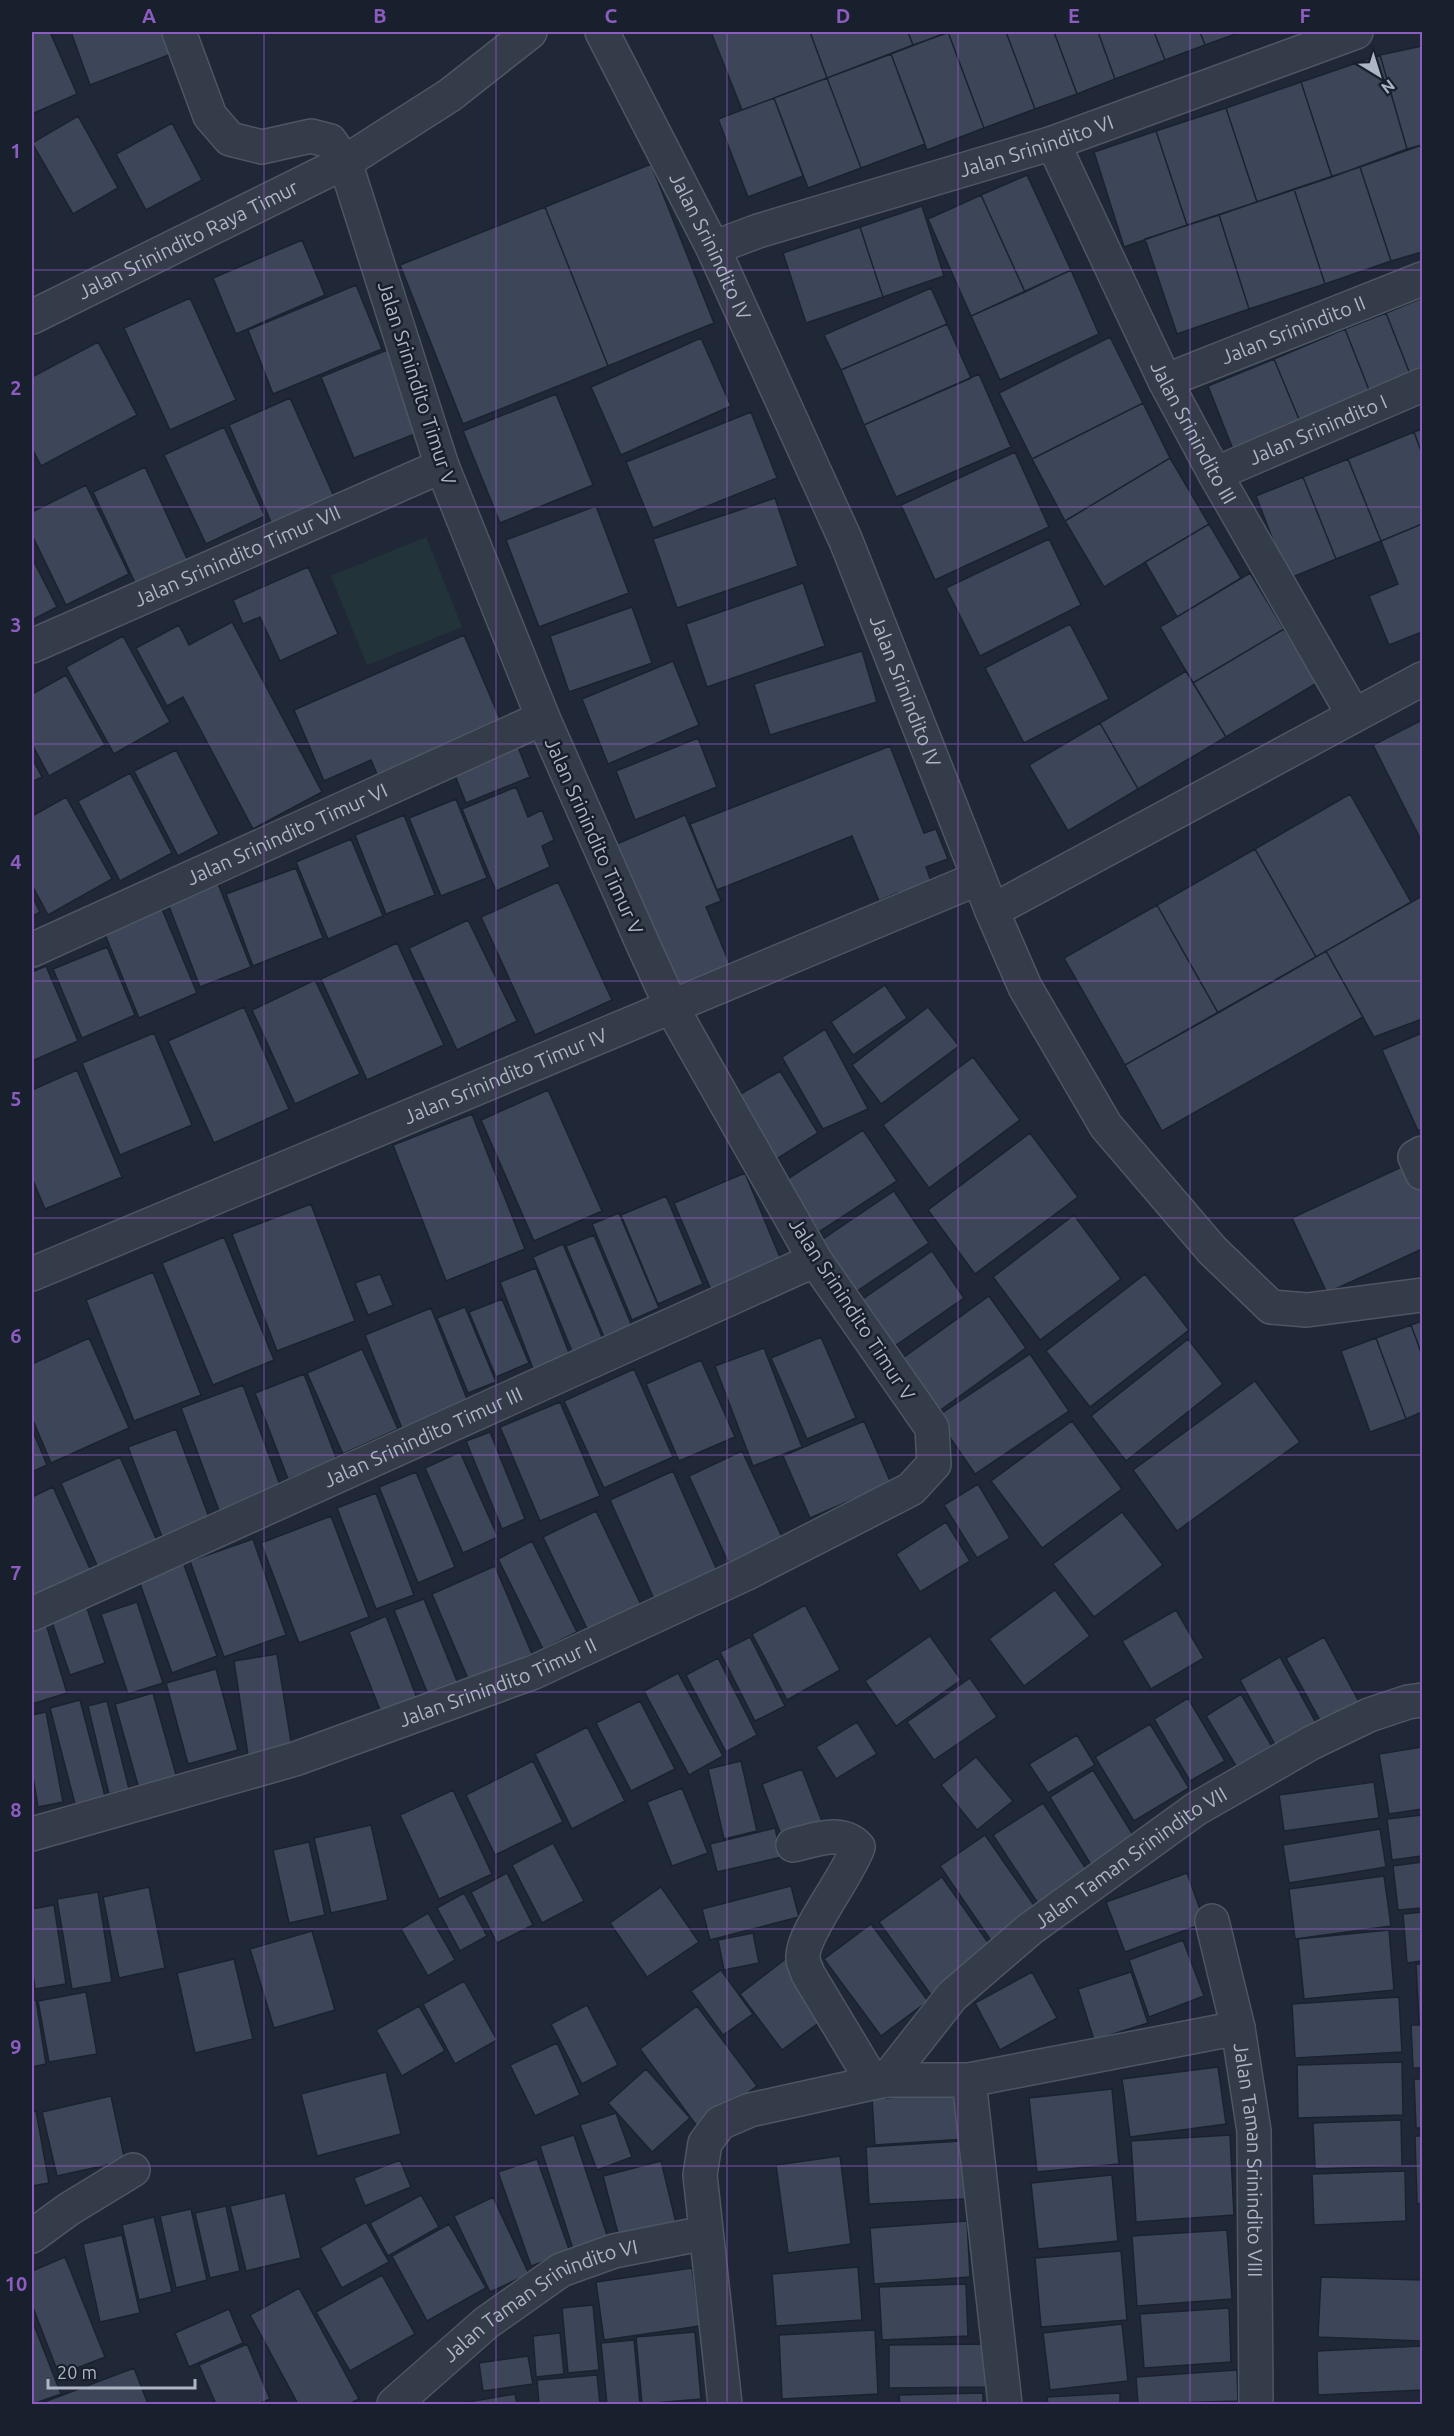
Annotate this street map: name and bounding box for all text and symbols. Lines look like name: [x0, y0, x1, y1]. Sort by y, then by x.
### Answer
text: A: [142, 4, 156, 27]
text: B: [373, 4, 387, 27]
text: C: [605, 4, 618, 27]
text: D: [836, 4, 850, 27]
text: E: [1068, 4, 1080, 27]
text: F: [1299, 4, 1311, 27]
north arrow: [1349, 45, 1409, 105]
text: N: [1378, 76, 1398, 98]
street label: Jalan Srinindito VI: [956, 110, 1116, 181]
text: 1: [10, 139, 22, 162]
street label: Jalan Srinindito IV: [665, 168, 756, 323]
street label: Jalan Srinindito Raya Timur: [74, 175, 302, 304]
street label: Jalan Srinindito Timur V: [374, 278, 461, 488]
street label: Jalan Srinindito II: [1218, 291, 1369, 369]
street label: Jalan Srinindito III: [1146, 358, 1242, 508]
text: 2: [10, 376, 22, 399]
street label: Jalan Srinindito I: [1245, 389, 1390, 469]
street label: Jalan Srinindito Timur VII: [130, 500, 344, 611]
street label: Jalan Srinindito IV: [865, 612, 946, 770]
text: 3: [10, 613, 22, 636]
street label: Jalan Srinindito Timur V: [541, 734, 648, 938]
street label: Jalan Srinindito Timur VI: [183, 778, 391, 889]
text: 4: [10, 850, 22, 873]
street label: Jalan Srinindito Timur IV: [400, 1023, 610, 1128]
text: 5: [10, 1087, 22, 1110]
street label: Jalan Srinindito Timur V: [785, 1213, 920, 1405]
text: 6: [10, 1324, 22, 1347]
street label: Jalan Srinindito Timur III: [320, 1382, 526, 1492]
text: 7: [10, 1561, 22, 1584]
street label: Jalan Srinindito Timur II: [395, 1633, 600, 1731]
street label: Jalan Taman Srinindito VII: [1030, 1782, 1231, 1933]
text: 8: [10, 1798, 22, 1821]
text: 9: [10, 2035, 22, 2058]
street label: Jalan Taman Srinindito VIII: [1229, 2041, 1267, 2277]
street label: Jalan Taman Srinindito VI: [438, 2235, 640, 2366]
text: 10: [5, 2272, 27, 2295]
scale bar: [48, 2352, 195, 2390]
text: 20 m: [57, 2362, 97, 2382]

